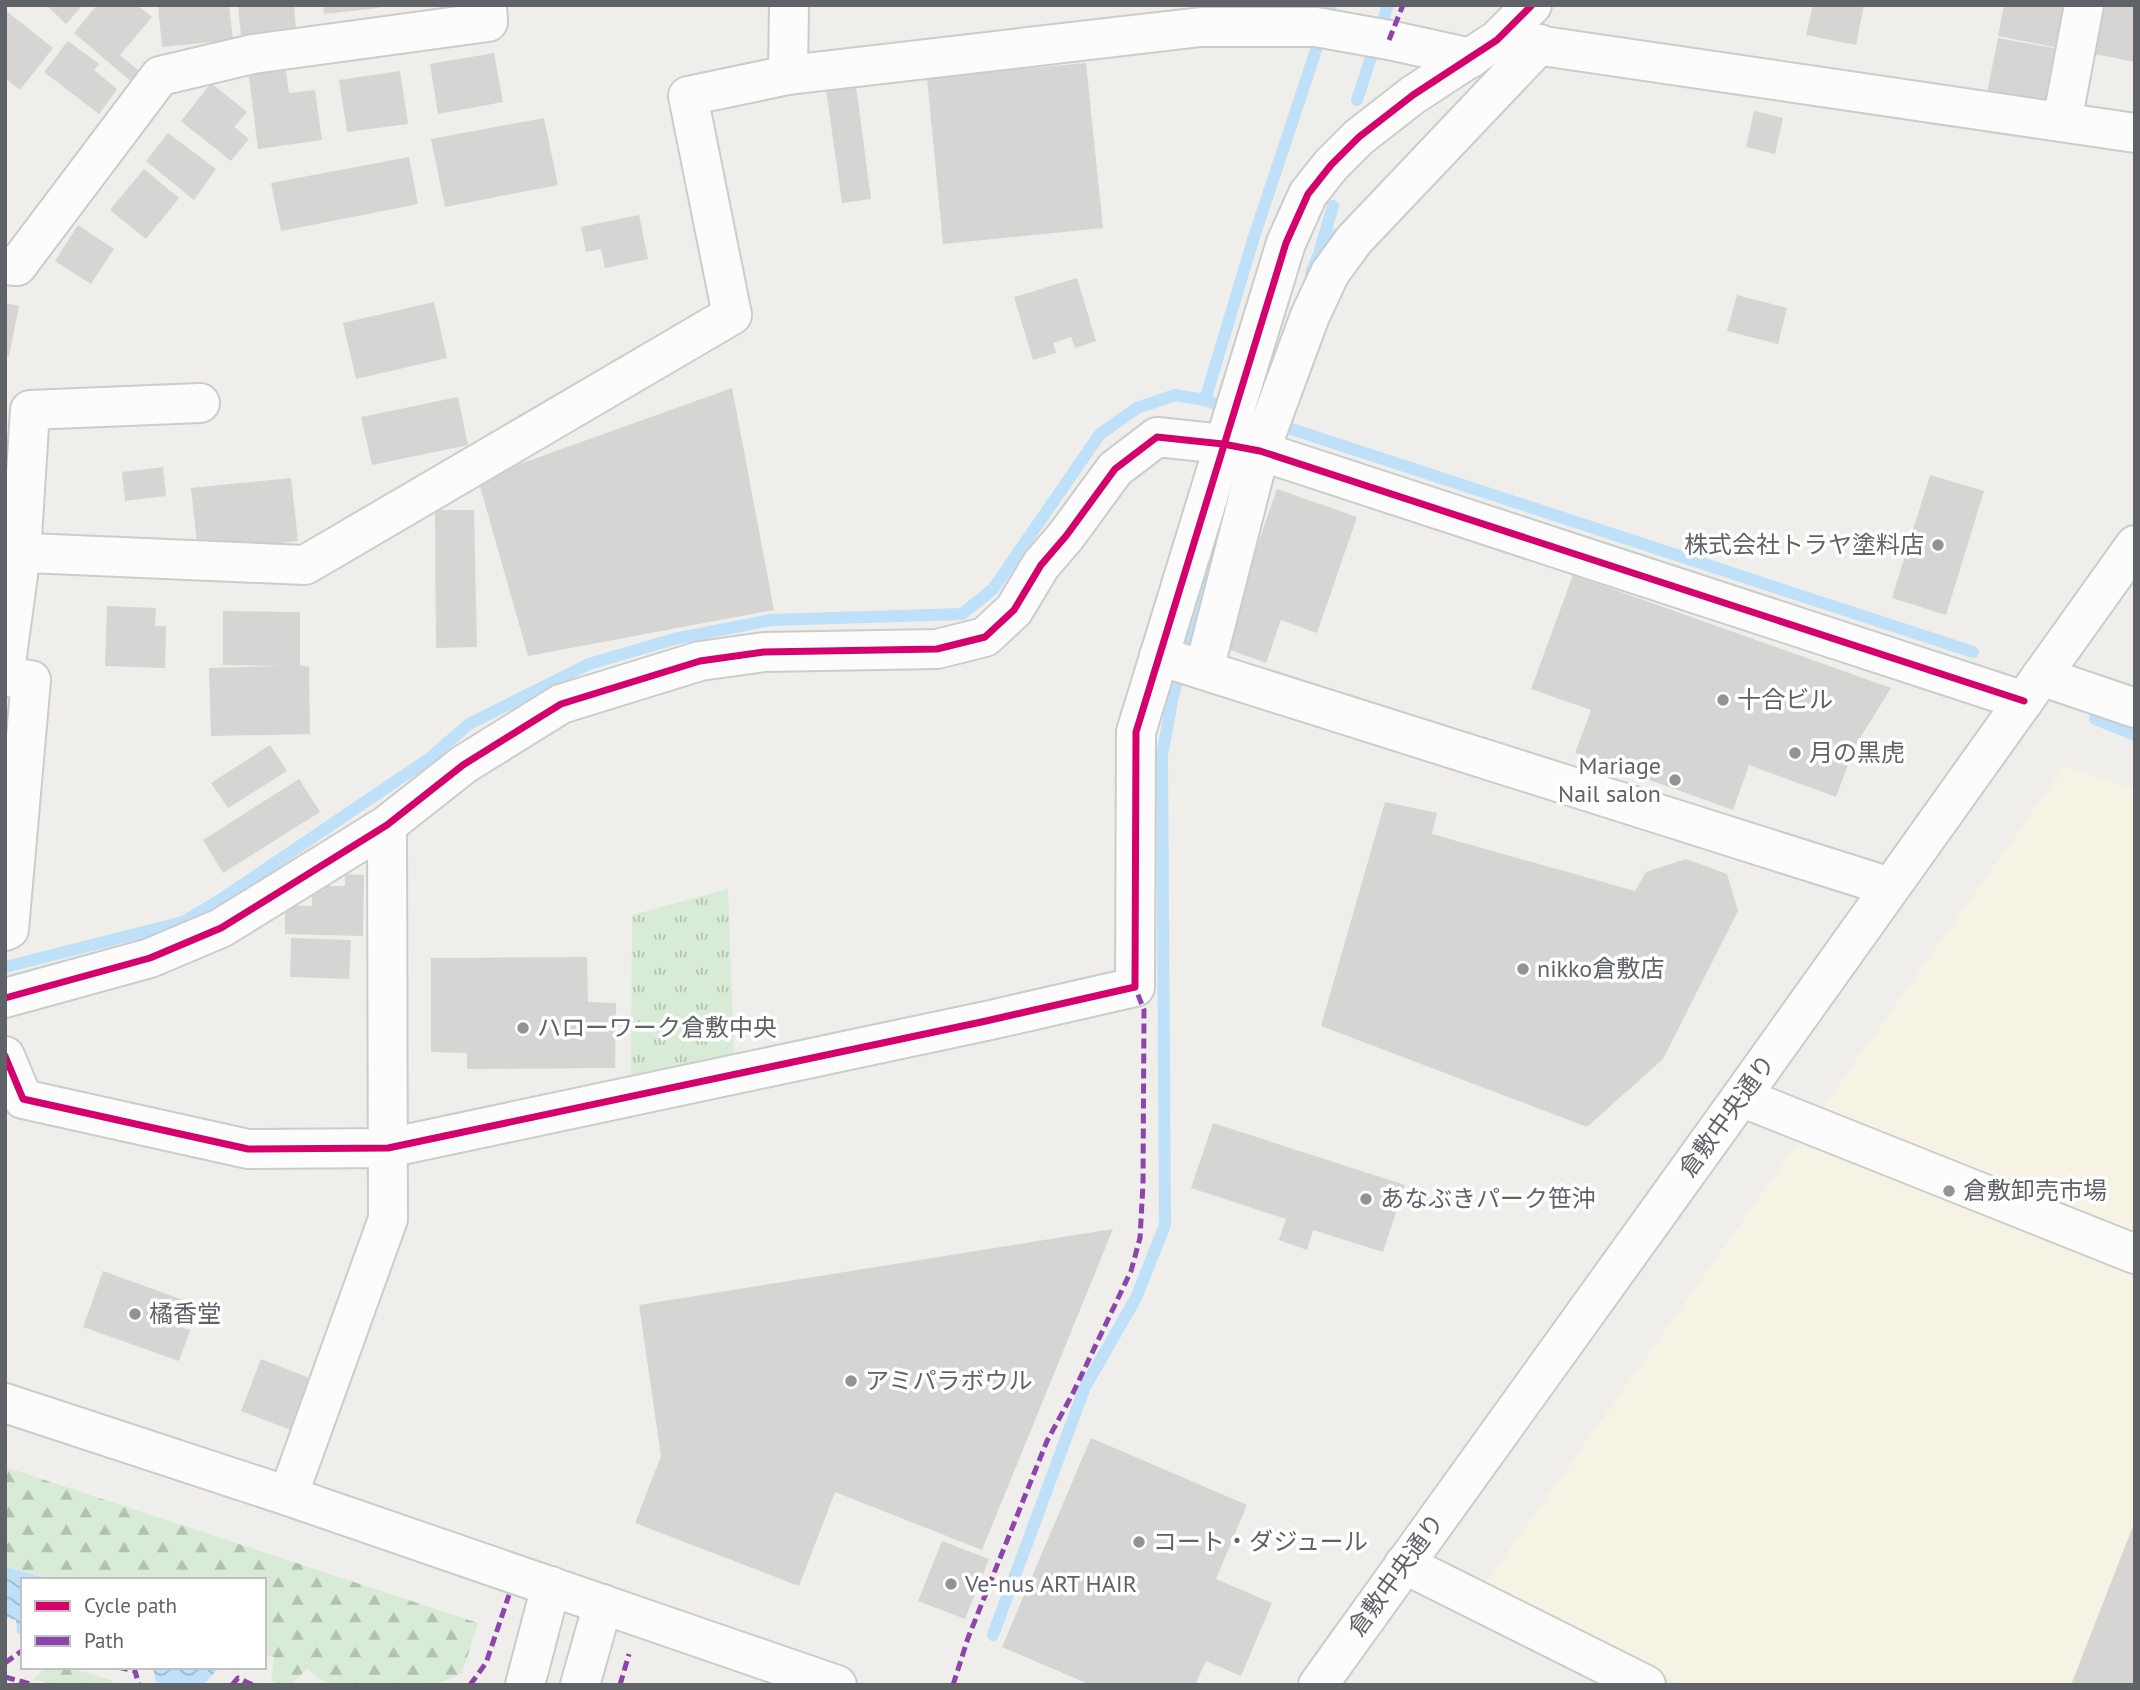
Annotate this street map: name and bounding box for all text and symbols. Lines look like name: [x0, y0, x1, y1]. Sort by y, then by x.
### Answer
place label: 株式会社トラヤ塗料店: [1684, 529, 1924, 560]
marker: 株式会社トラヤ塗料店: [1930, 537, 1946, 553]
place label: 十合ビル: [1737, 684, 1833, 715]
marker: 十合ビル: [1715, 692, 1731, 708]
place label: 月の黒虎: [1809, 737, 1905, 768]
marker: 月の黒虎: [1787, 745, 1803, 761]
place label: Mariage Nail salon: [1558, 750, 1661, 809]
marker: Mariage Nail salon: [1667, 772, 1683, 788]
place label: nikko倉敷店: [1537, 953, 1664, 984]
marker: nikko倉敷店: [1515, 961, 1531, 977]
place label: ハローワーク倉敷中央: [537, 1012, 777, 1043]
marker: ハローワーク倉敷中央: [515, 1020, 531, 1036]
street label: 倉敷中央通り: [1672, 1048, 1781, 1183]
place label: 倉敷卸売市場: [1963, 1175, 2107, 1206]
place label: あなぶきパーク笹沖: [1380, 1183, 1596, 1214]
marker: 倉敷卸売市場: [1941, 1183, 1957, 1199]
marker: あなぶきパーク笹沖: [1358, 1191, 1374, 1207]
place label: 橘香堂: [149, 1298, 221, 1329]
marker: 橘香堂: [127, 1306, 143, 1322]
place label: アミパラボウル: [865, 1365, 1033, 1396]
marker: アミパラボウル: [843, 1373, 859, 1389]
street label: 倉敷中央通り: [1341, 1507, 1450, 1642]
place label: コート・ダジュール: [1153, 1526, 1368, 1557]
marker: コート・ダジュール: [1131, 1534, 1147, 1550]
place label: Ve-nus ART HAIR: [964, 1568, 1137, 1599]
marker: Ve-nus ART HAIR: [943, 1576, 959, 1592]
legend: [21, 1578, 266, 1669]
text: Cycle path: [84, 1592, 177, 1619]
text: Path: [84, 1627, 124, 1654]

